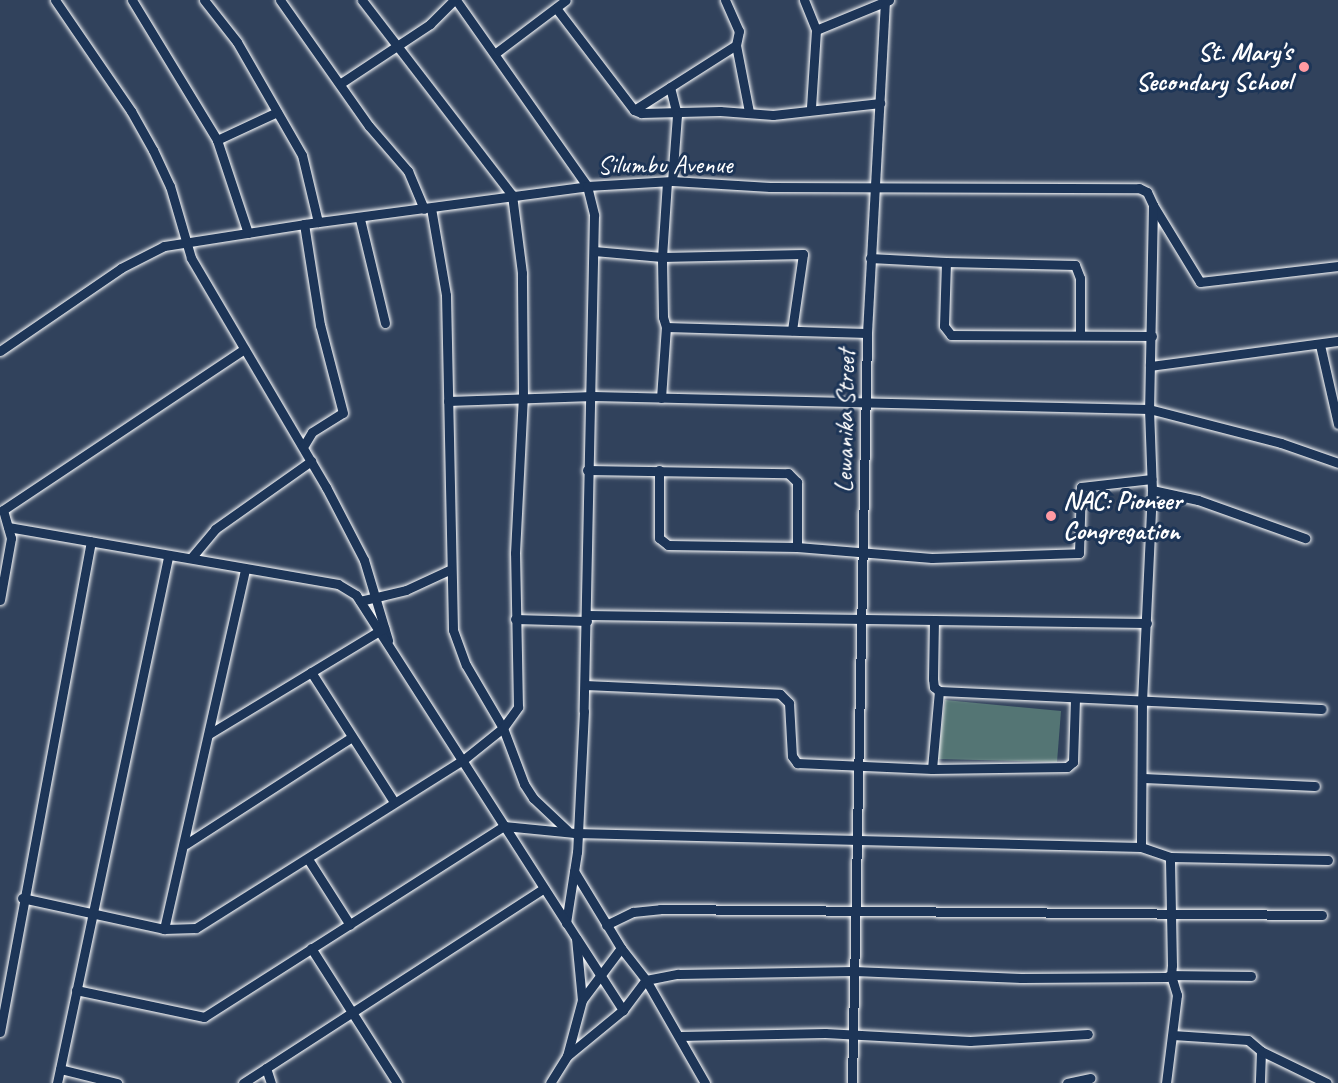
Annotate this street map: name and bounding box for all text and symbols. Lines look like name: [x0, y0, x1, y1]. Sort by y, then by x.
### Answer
place label: St. Mary's Secondary School: [1137, 36, 1292, 98]
marker: St. Mary's Secondary School: [1297, 60, 1311, 74]
street label: Silumbu Avenue: [598, 149, 732, 181]
street label: Lewanika Street: [828, 349, 862, 493]
place label: NAC: Pioneer Congregation: [1063, 485, 1182, 546]
marker: NAC: Pioneer Congregation: [1044, 509, 1058, 523]

